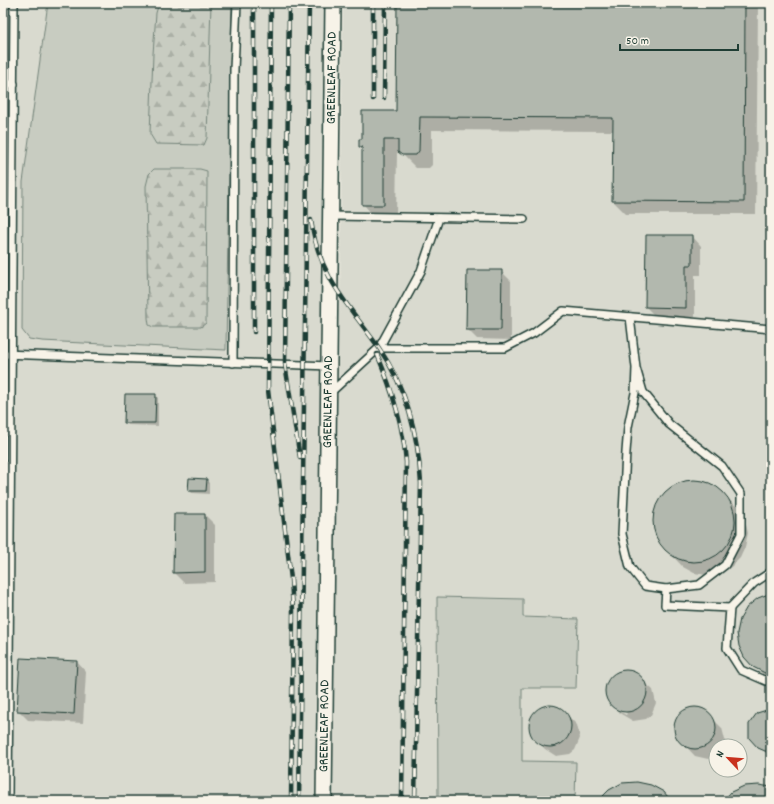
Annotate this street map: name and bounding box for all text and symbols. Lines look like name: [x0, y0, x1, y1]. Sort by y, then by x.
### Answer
scale bar: [620, 26, 738, 52]
street label: GREENLEAF ROAD: [322, 32, 343, 124]
text: 50 m: [626, 33, 649, 50]
street label: GREENLEAF ROAD: [318, 356, 339, 448]
street label: GREENLEAF ROAD: [314, 680, 335, 772]
north arrow: [708, 738, 748, 778]
text: N: [712, 748, 729, 760]

